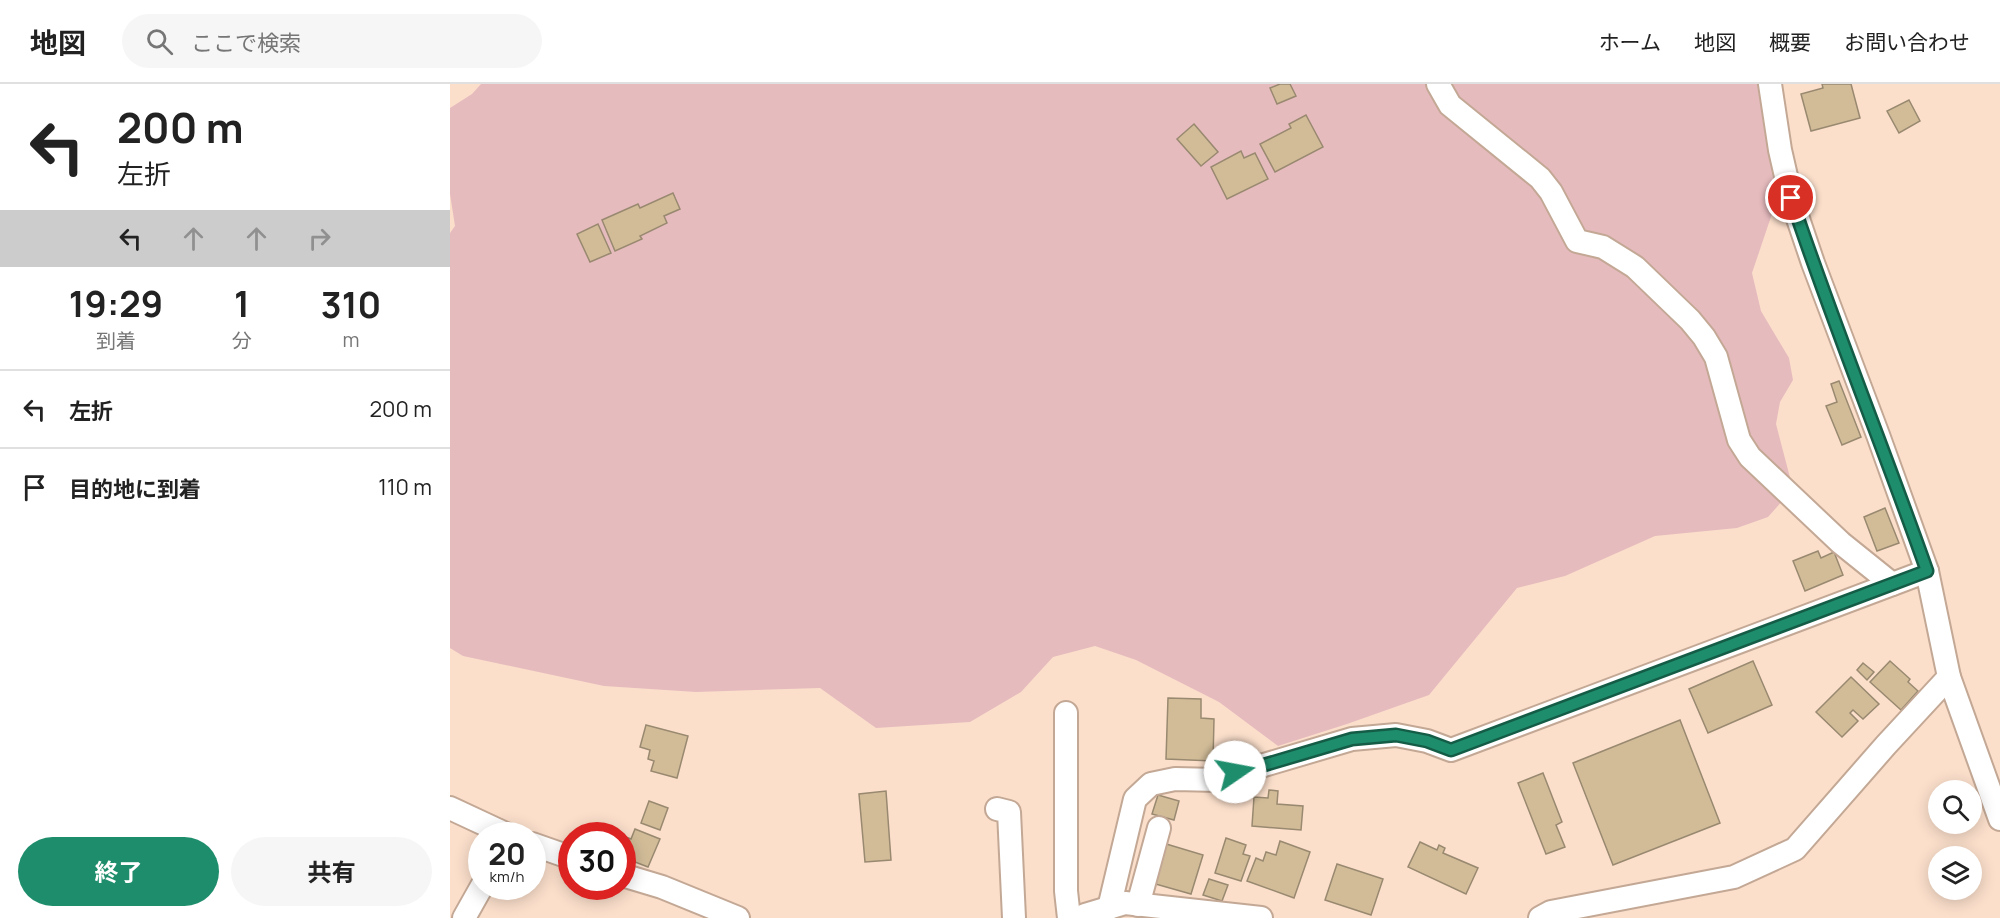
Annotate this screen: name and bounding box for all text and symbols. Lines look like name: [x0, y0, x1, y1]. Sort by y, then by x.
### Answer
search box: [122, 14, 542, 68]
text: 地図: [30, 23, 86, 61]
icon: search: [143, 25, 176, 58]
text: ここで検索: [191, 28, 301, 58]
text: ホーム: [1599, 28, 1661, 56]
text: 地図: [1694, 28, 1736, 56]
text: 概要: [1769, 28, 1811, 56]
text: お問い合わせ: [1844, 28, 1970, 56]
text: 200 m: [117, 98, 243, 156]
icon: left: [18, 108, 96, 186]
text: 左折: [117, 155, 171, 192]
pin: [1765, 172, 1816, 223]
icon: arrive: [1774, 181, 1807, 214]
icon: left: [114, 222, 147, 255]
icon: ahead: [177, 222, 210, 255]
icon: ahead: [240, 222, 273, 255]
icon: right: [303, 222, 336, 255]
text: 19:29: [69, 279, 163, 328]
text: 1: [234, 279, 250, 328]
text: 310: [321, 280, 381, 329]
text: m: [342, 326, 359, 353]
text: 到着: [96, 327, 136, 354]
text: 分: [232, 327, 252, 354]
icon: left: [18, 393, 51, 426]
text: 200 m: [370, 394, 432, 424]
text: 左折: [69, 396, 113, 426]
icon: arrive: [18, 471, 51, 504]
text: 110 m: [378, 472, 432, 502]
text: 目的地に到着: [69, 474, 201, 504]
position arrow: [1203, 740, 1267, 804]
map controls: [1928, 780, 1982, 900]
button: search: [1928, 780, 1982, 834]
speed limit sign: 30: [558, 822, 636, 900]
text: 20: [488, 833, 526, 874]
button: 終了: [18, 837, 219, 906]
button: 共有: [231, 837, 432, 906]
button: layers: [1928, 846, 1982, 900]
text: km/h: [490, 866, 524, 887]

